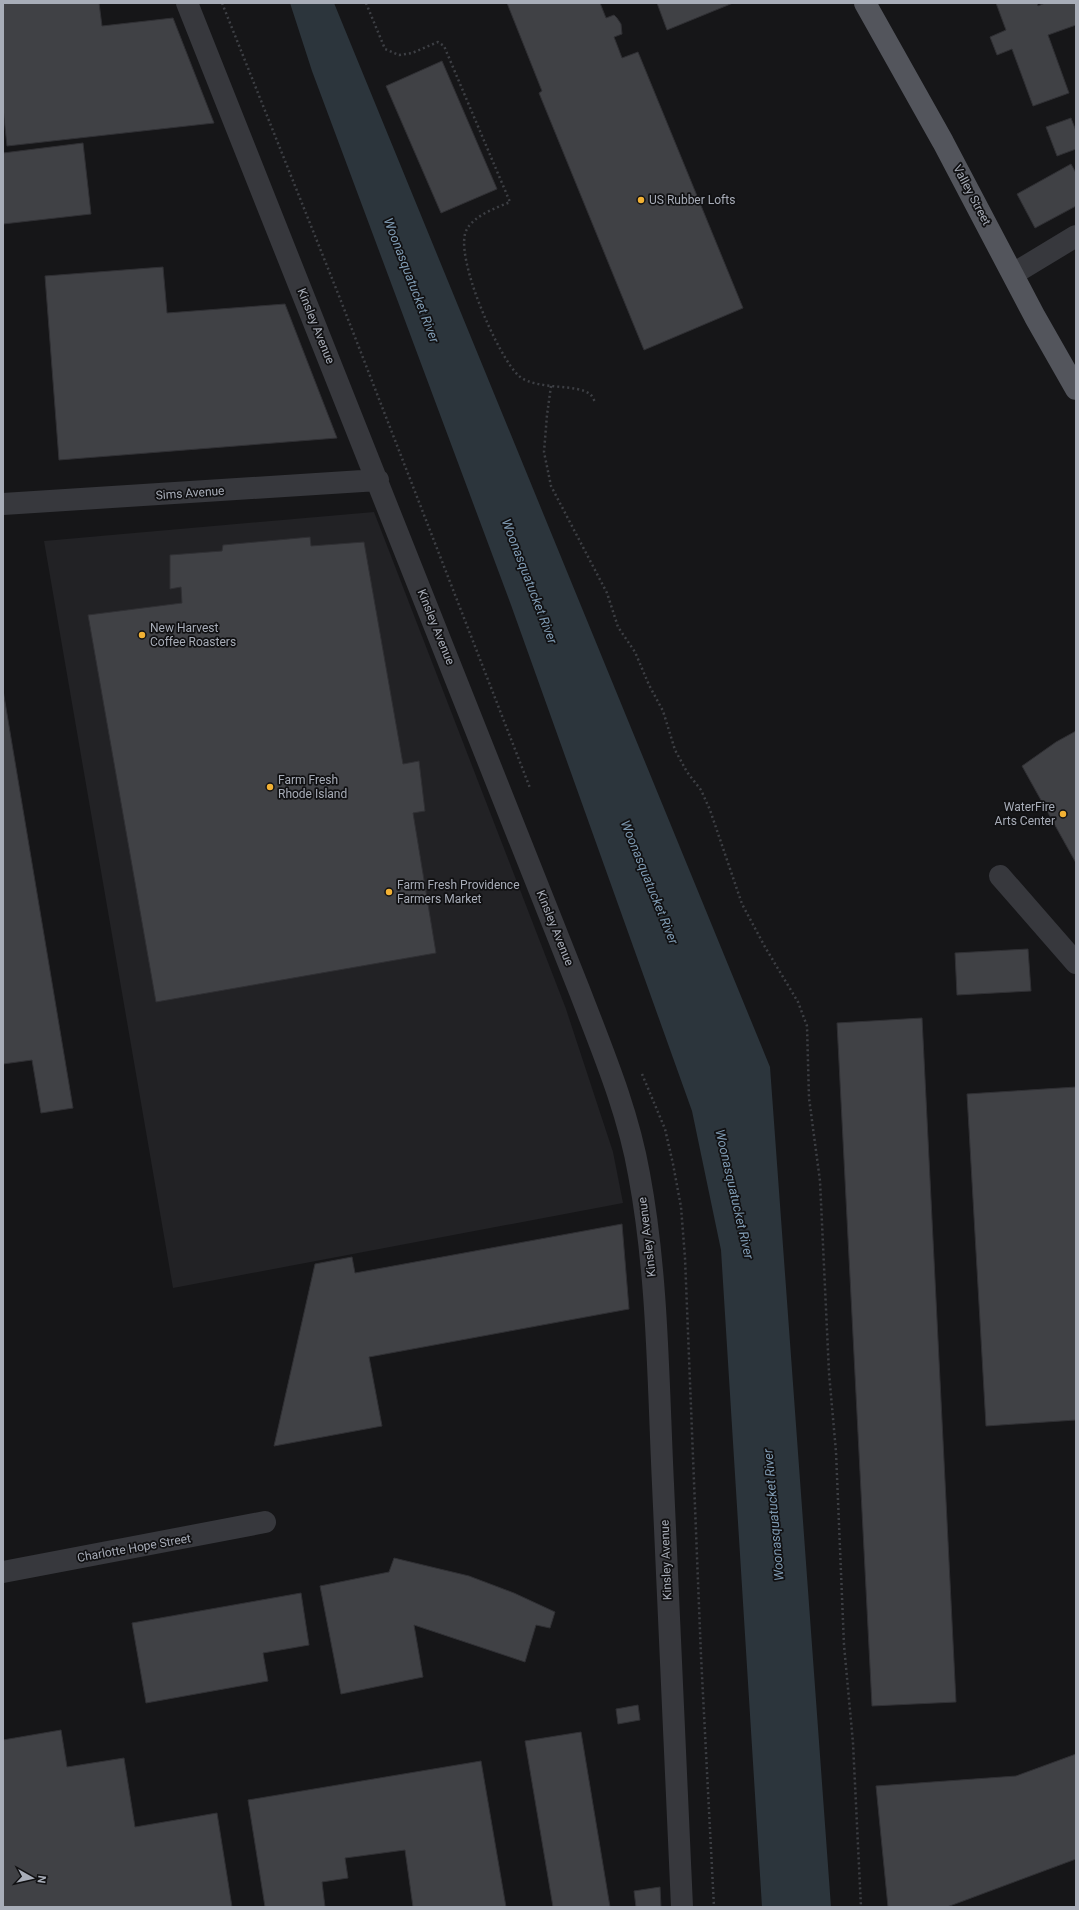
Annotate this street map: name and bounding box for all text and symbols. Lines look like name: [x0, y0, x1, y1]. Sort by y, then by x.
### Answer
street label: Valley Street: [950, 162, 994, 228]
place label: US Rubber Lofts: [649, 193, 735, 207]
marker: US Rubber Lofts: [636, 195, 646, 205]
water label: Woonasquatucket River: [381, 216, 443, 345]
street label: Kinsley Avenue: [294, 286, 338, 366]
street label: Sims Avenue: [155, 484, 225, 502]
water label: Woonasquatucket River: [499, 517, 561, 646]
street label: Kinsley Avenue: [414, 587, 458, 667]
place label: New Harvest Coffee Roasters: [150, 621, 236, 649]
marker: New Harvest Coffee Roasters: [137, 630, 147, 640]
place label: Farm Fresh Rhode Island: [278, 773, 347, 801]
marker: Farm Fresh Rhode Island: [265, 782, 275, 792]
place label: WaterFire Arts Center: [995, 800, 1055, 828]
marker: WaterFire Arts Center: [1058, 809, 1068, 819]
water label: Woonasquatucket River: [618, 818, 682, 947]
place label: Farm Fresh Providence Farmers Market: [397, 878, 520, 906]
marker: Farm Fresh Providence Farmers Market: [384, 887, 394, 897]
street label: Kinsley Avenue: [533, 888, 577, 968]
water label: Woonasquatucket River: [712, 1128, 757, 1261]
street label: Kinsley Avenue: [635, 1196, 659, 1278]
water label: Woonasquatucket River: [760, 1448, 787, 1582]
street label: Kinsley Avenue: [658, 1520, 674, 1600]
street label: Charlotte Hope Street: [76, 1531, 192, 1565]
north arrow: [12, 1858, 52, 1898]
text: N: [34, 1875, 48, 1884]

